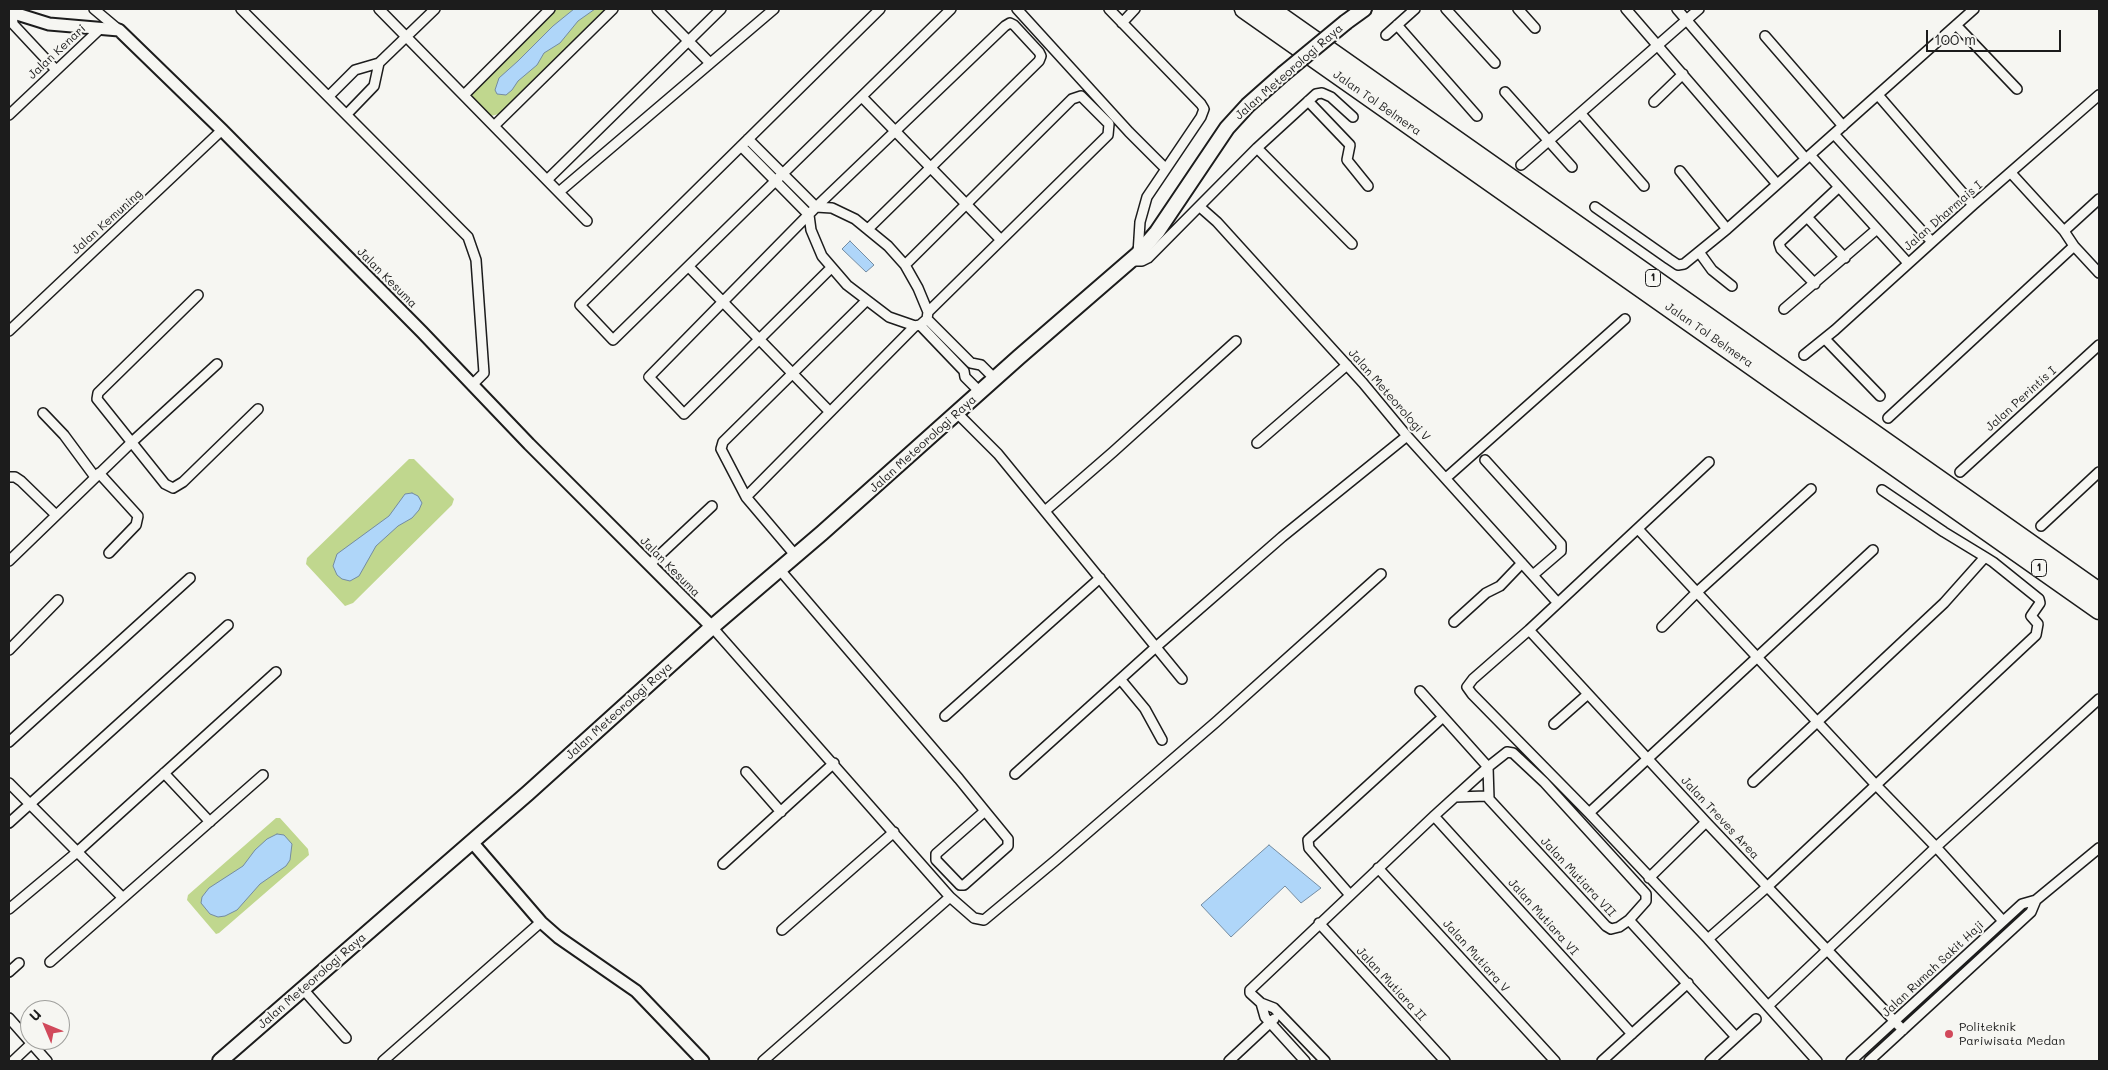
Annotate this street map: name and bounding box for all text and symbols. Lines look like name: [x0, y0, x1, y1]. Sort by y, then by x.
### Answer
scale bar: [1928, 20, 2063, 52]
street label: Jalan Meteorologi Raya: [1232, 21, 1346, 123]
street label: Jalan Kenari: [25, 22, 89, 82]
text: 100 m: [1934, 29, 1976, 49]
street label: Jalan Tol Belmera: [1330, 67, 1424, 139]
street label: Jalan Dharmais I: [1901, 178, 1985, 254]
street label: Jalan Kemuning: [69, 187, 145, 257]
street label: Jalan Kesuma: [354, 245, 420, 311]
road number: 1: [1646, 270, 1660, 286]
street label: Jalan Tol Belmera: [1662, 299, 1756, 371]
street label: Jalan Meteorologi V: [1345, 346, 1433, 444]
street label: Jalan Perintis I: [1983, 364, 2059, 434]
street label: Jalan Meteorologi Raya: [867, 392, 979, 496]
street label: Jalan Kesuma: [637, 534, 703, 600]
road number: 1: [2032, 560, 2046, 576]
street label: Jalan Meteorologi Raya: [563, 659, 675, 763]
street label: Jalan Treves Area: [1678, 774, 1762, 862]
street label: Jalan Mutiara VII: [1538, 834, 1618, 920]
street label: Jalan Mutiara VI: [1505, 876, 1581, 958]
street label: Jalan Mutiara V: [1440, 917, 1512, 995]
street label: Jalan Rumah Sakit Haji: [1879, 918, 1987, 1020]
street label: Jalan Meteorologi Raya: [255, 930, 369, 1032]
street label: Jalan Mutiara II: [1353, 944, 1429, 1024]
north arrow: [20, 1000, 70, 1050]
text: U: [25, 1005, 45, 1025]
place label: Politeknik Pariwisata Medan: [1959, 1020, 2065, 1048]
marker: Politeknik Pariwisata Medan: [1943, 1028, 1955, 1040]

